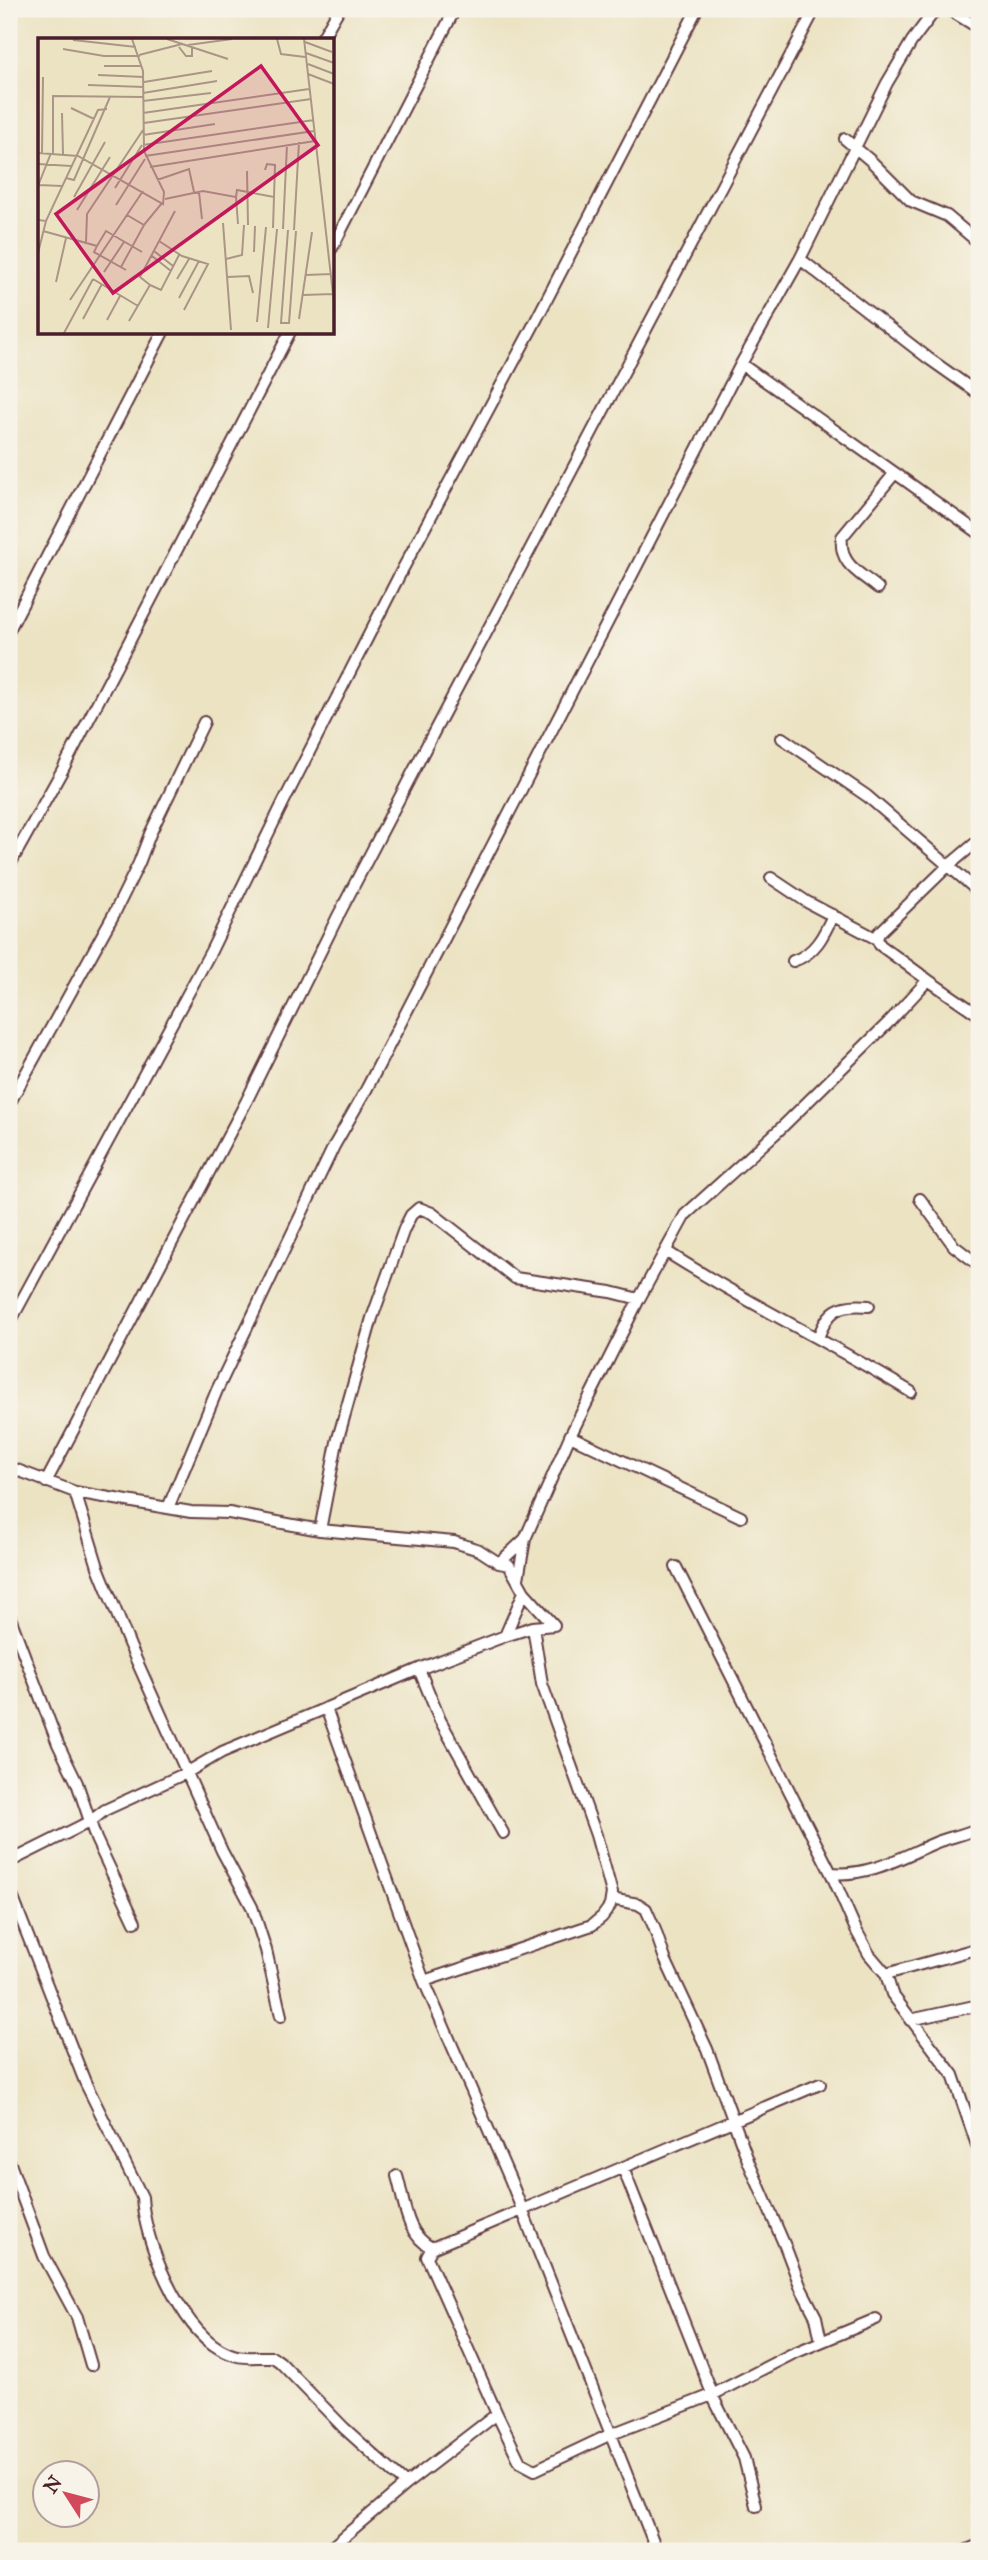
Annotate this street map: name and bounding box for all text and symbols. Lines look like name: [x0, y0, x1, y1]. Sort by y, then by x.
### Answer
inset map: [38, 38, 334, 334]
north arrow: [32, 2458, 102, 2528]
text: N: [39, 2471, 67, 2498]

